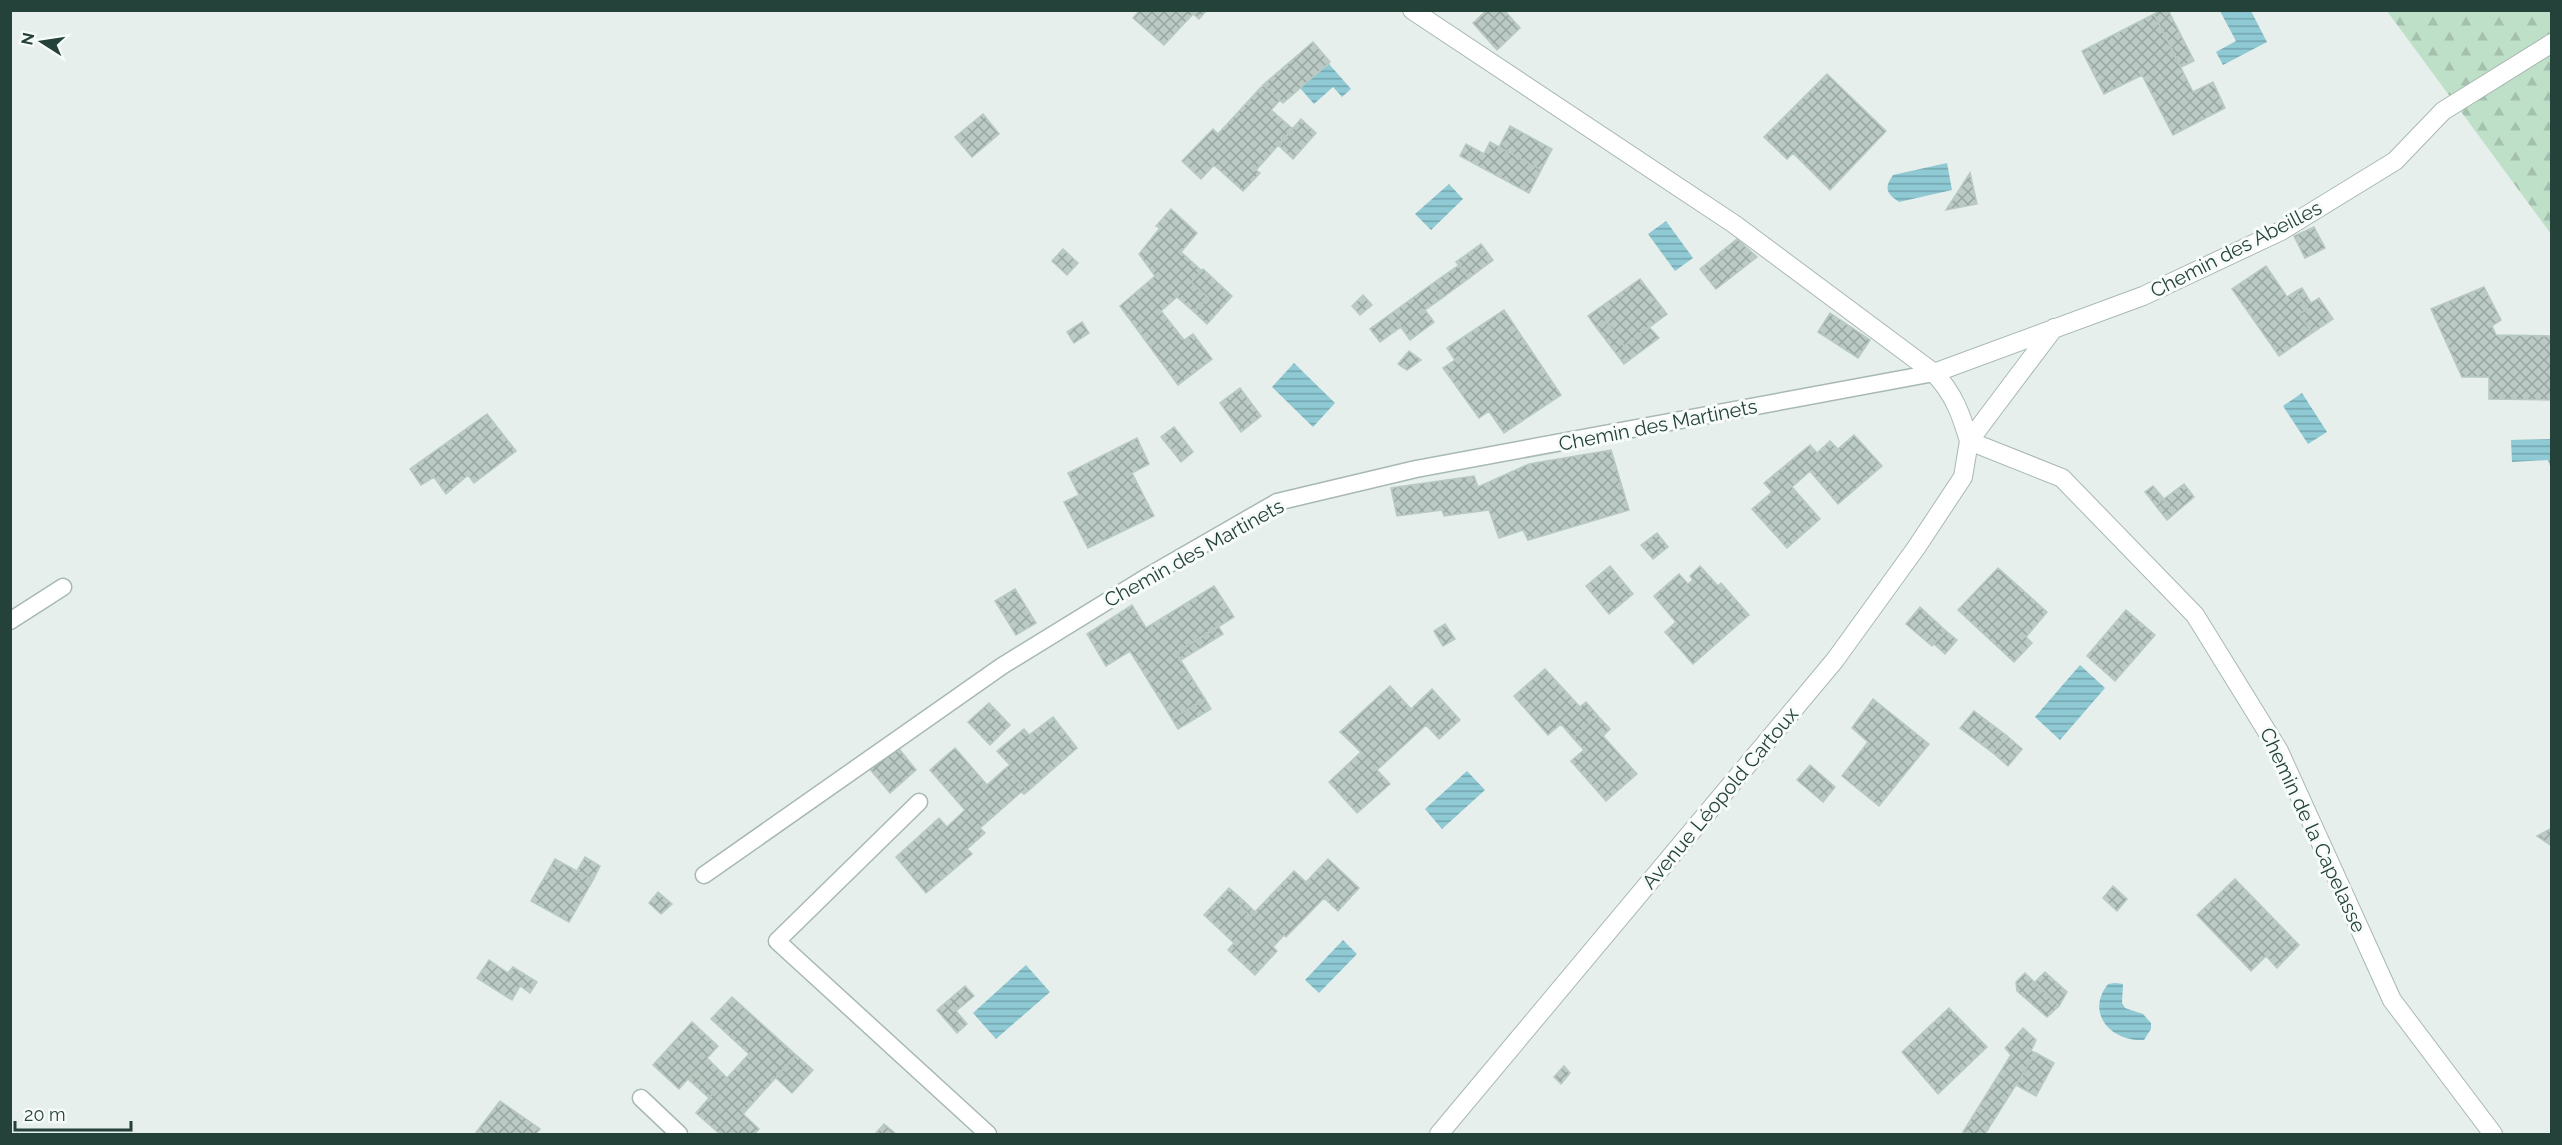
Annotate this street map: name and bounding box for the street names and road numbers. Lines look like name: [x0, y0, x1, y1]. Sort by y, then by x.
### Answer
street label: Chemin des Abeilles: [2146, 195, 2326, 303]
street label: Chemin des Martinets: [1557, 394, 1759, 456]
street label: Chemin des Martinets: [1100, 494, 1288, 612]
street label: Avenue Léopold Cartoux: [1637, 702, 1803, 894]
street label: Chemin de la Capelasse: [2255, 724, 2371, 937]

